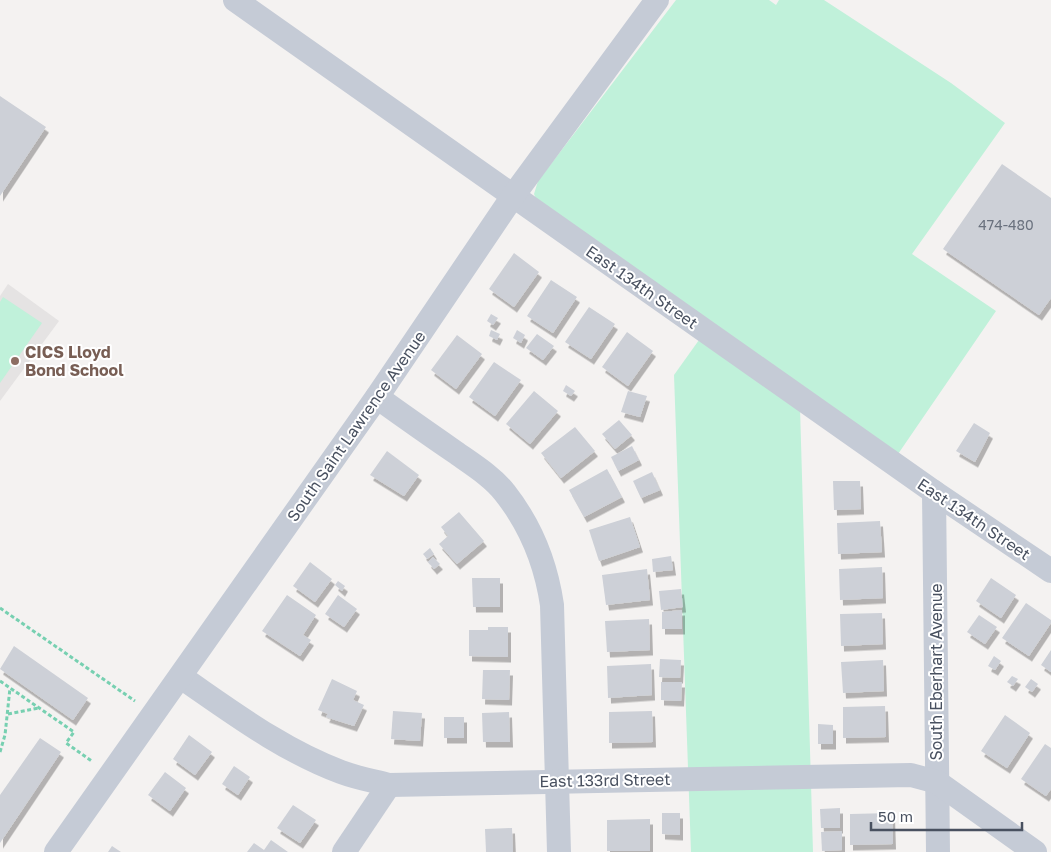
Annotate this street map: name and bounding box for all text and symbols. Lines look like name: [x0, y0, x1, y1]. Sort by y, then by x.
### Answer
house number: 474-480: [978, 216, 1034, 233]
street label: East 134th Street: [582, 241, 702, 333]
street label: South Saint Lawrence Avenue: [282, 327, 430, 525]
place label: CICS Lloyd Bond School: [25, 342, 124, 380]
marker: CICS Lloyd Bond School: [9, 355, 21, 367]
street label: East 134th Street: [914, 474, 1034, 564]
street label: South Eberhart Avenue: [926, 583, 946, 761]
street label: East 133rd Street: [539, 769, 671, 791]
scale bar: [871, 800, 1022, 832]
text: 50 m: [878, 807, 913, 825]

